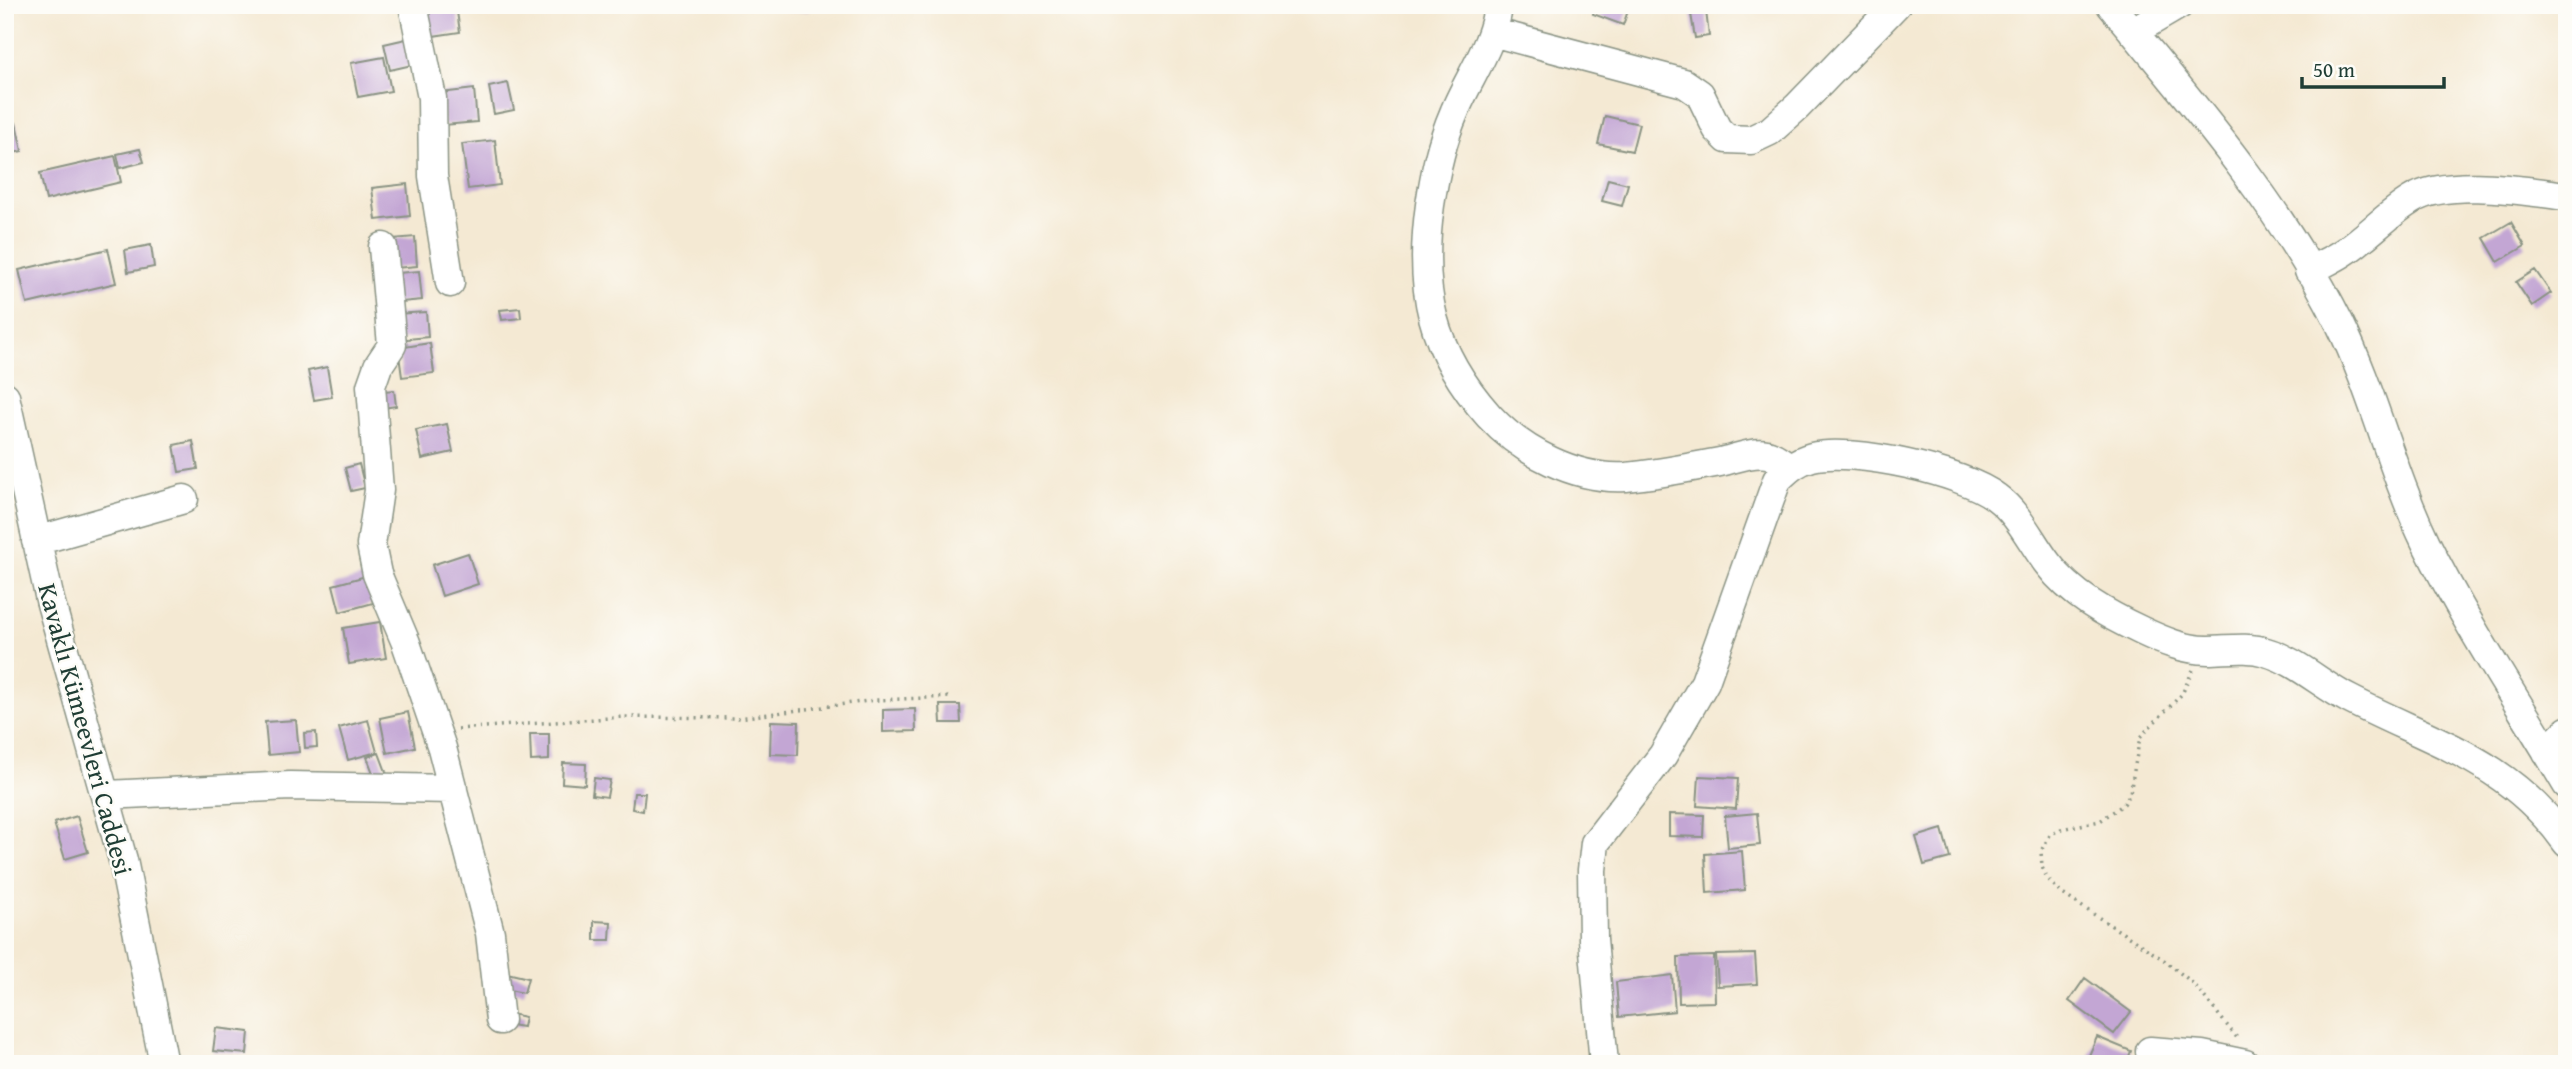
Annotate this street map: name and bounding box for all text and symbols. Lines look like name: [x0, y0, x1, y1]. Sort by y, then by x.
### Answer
scale bar: [2302, 46, 2444, 90]
text: 50 m: [2313, 54, 2355, 85]
street label: Kavaklı Kümeevleri Caddesi: [28, 579, 144, 879]

